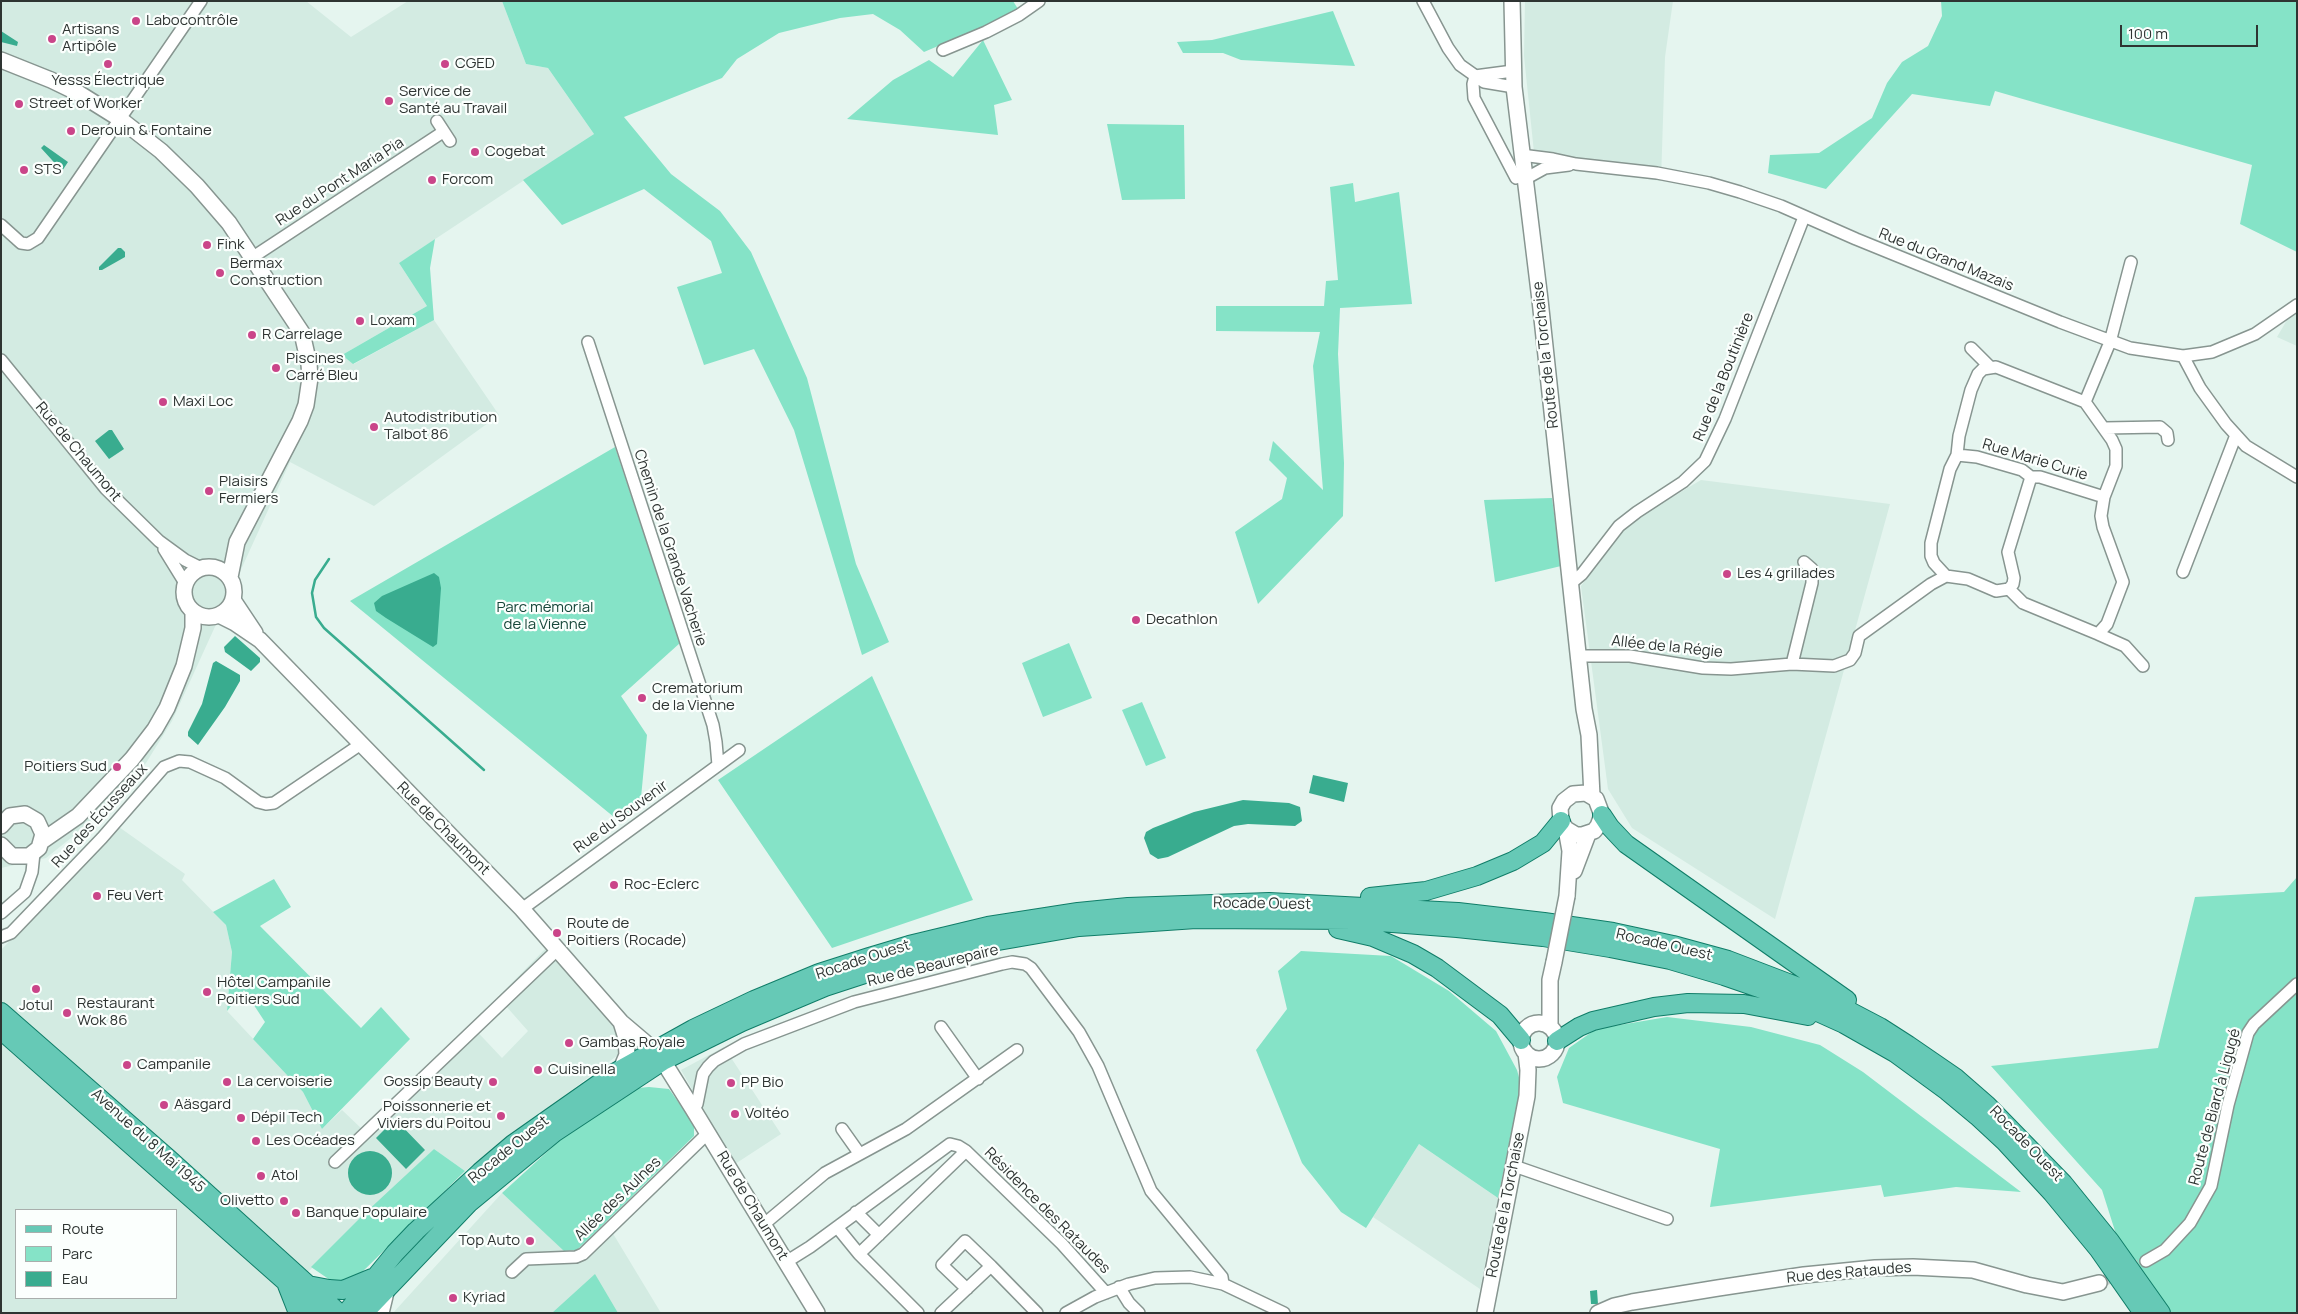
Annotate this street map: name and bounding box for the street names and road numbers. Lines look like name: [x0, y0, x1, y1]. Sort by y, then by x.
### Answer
street label: Rue du Pont Maria Pia: [273, 134, 407, 230]
street label: Rue du Grand Mazais: [1876, 225, 2016, 295]
street label: Route de la Torchaise: [1529, 281, 1563, 429]
street label: Rue de la Boutinière: [1690, 310, 1758, 444]
street label: Rue de Chaumont: [31, 399, 125, 505]
street label: Rue Marie Curie: [1980, 435, 2090, 485]
street label: Chemin de la Grande Vacherie: [630, 447, 710, 649]
street label: Allée de la Régie: [1610, 632, 1724, 662]
street label: Rue des Écusseaux: [48, 760, 152, 872]
street label: Rue du Souvenir: [571, 777, 671, 857]
street label: Rue de Chaumont: [393, 779, 493, 879]
street label: Rocade Ouest: [1213, 894, 1311, 914]
street label: Rocade Ouest: [1614, 925, 1714, 965]
street label: Rocade Ouest: [814, 936, 912, 984]
street label: Rue de Beaurepaire: [866, 941, 1000, 991]
street label: Route de Biard à Ligugé: [2185, 1027, 2245, 1187]
street label: Avenue du 8 Mai 1945: [87, 1085, 209, 1197]
street label: Rocade Ouest: [1985, 1103, 2067, 1185]
street label: Rocade Ouest: [465, 1112, 553, 1188]
street label: Route de la Torchaise: [1483, 1131, 1529, 1279]
street label: Résidence des Rataudes: [980, 1144, 1114, 1278]
street label: Rue de Chaumont: [712, 1148, 792, 1264]
street label: Allée des Aulnes: [571, 1153, 665, 1245]
street label: Rue des Rataudes: [1786, 1259, 1912, 1287]

